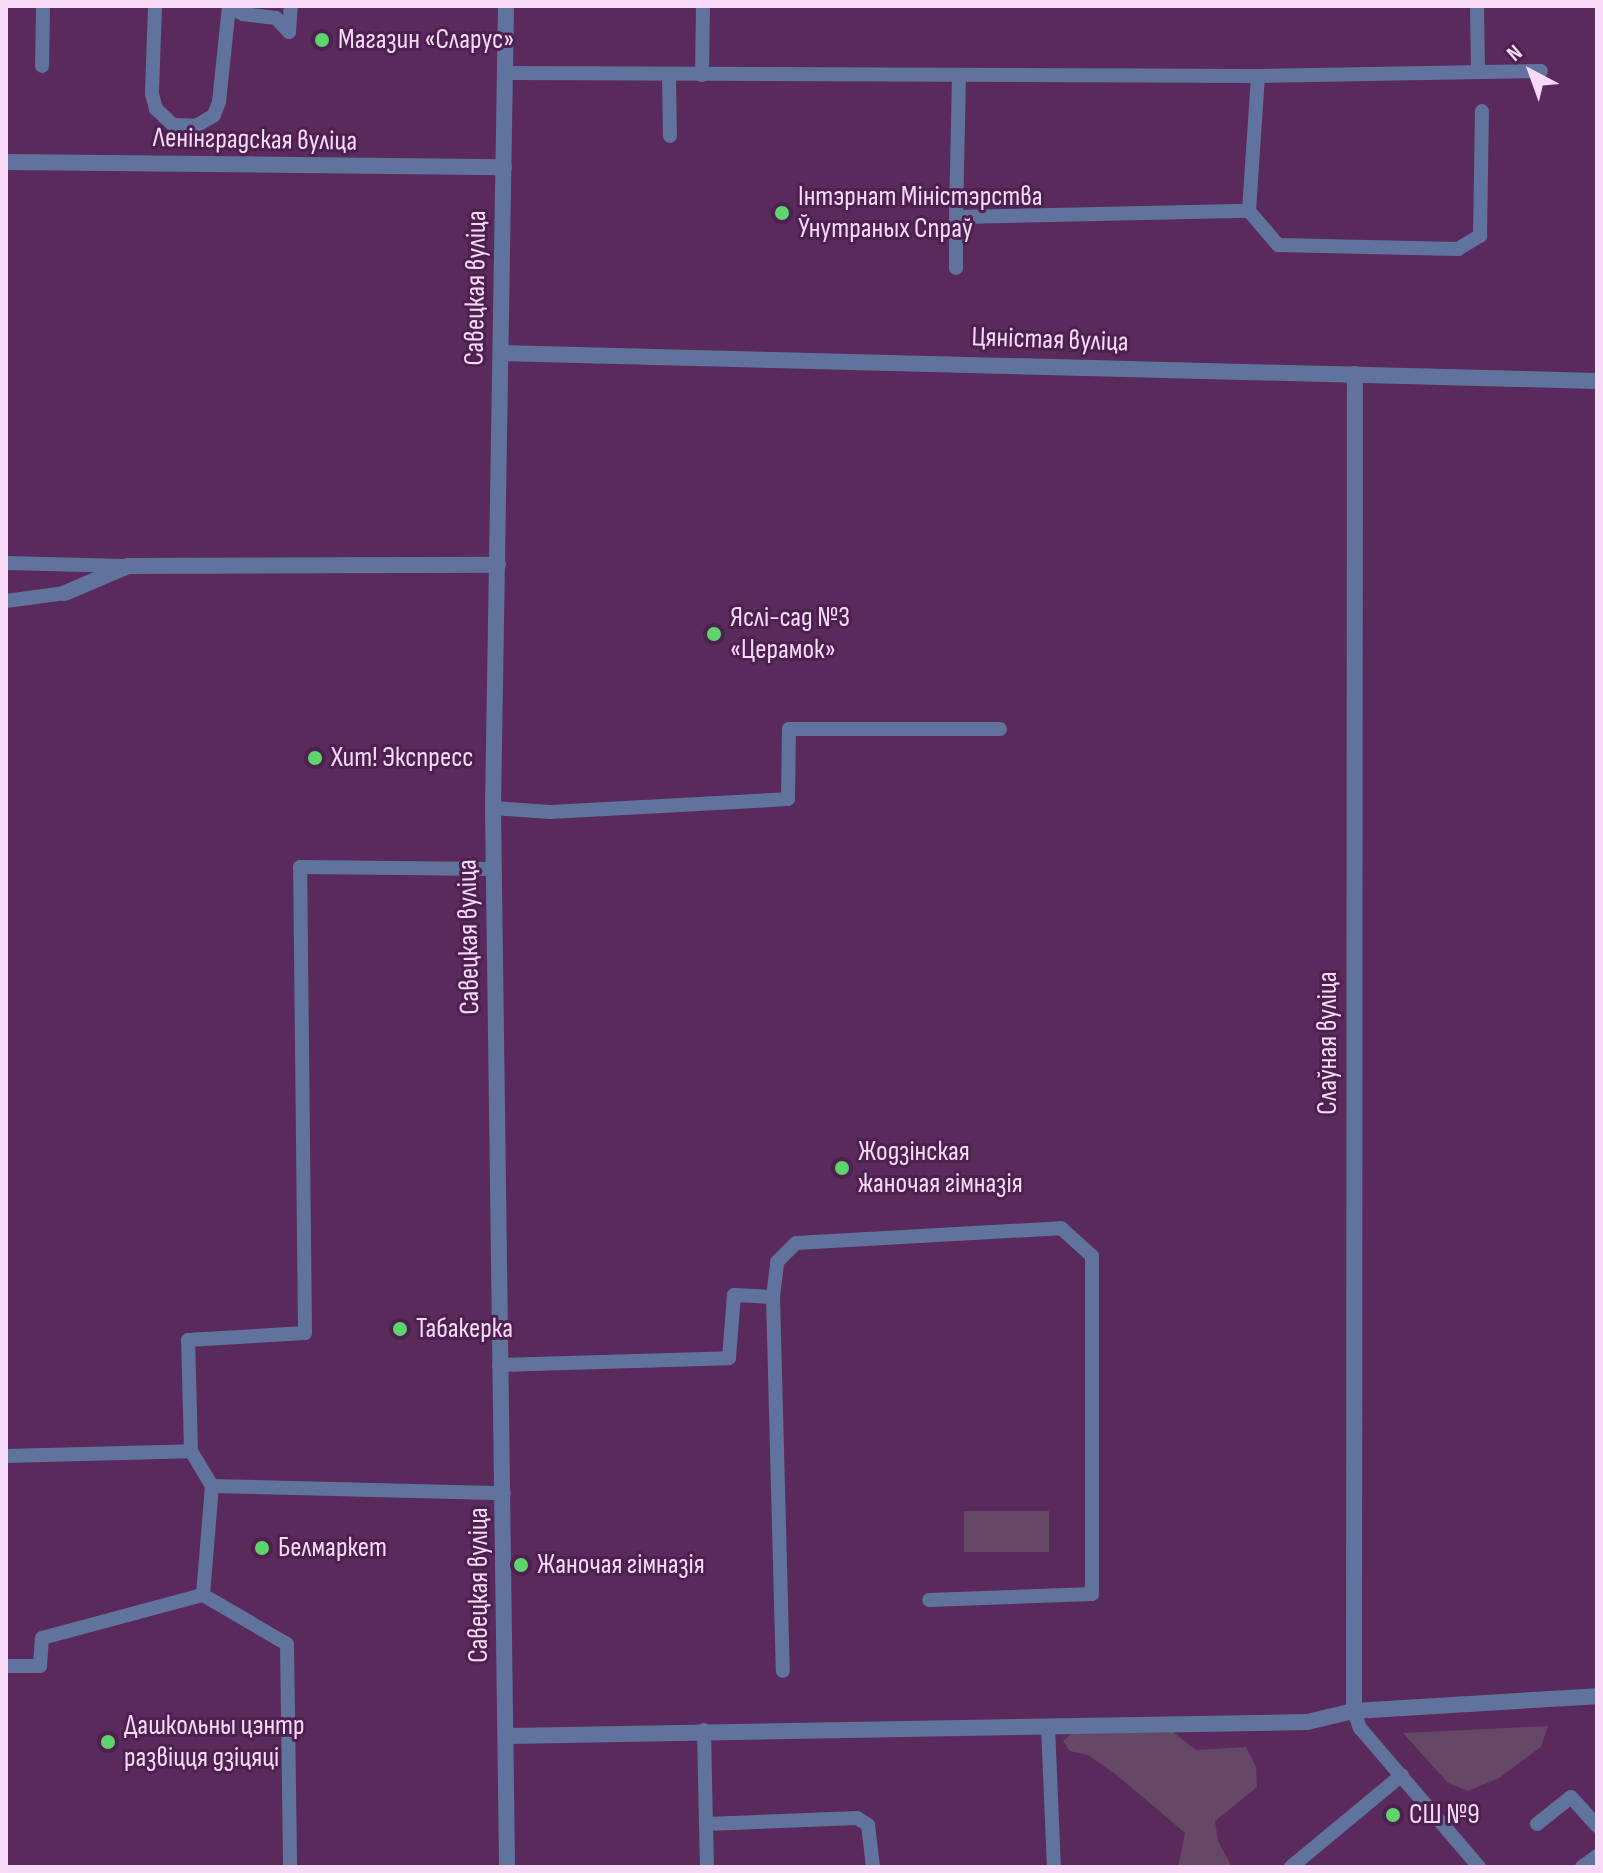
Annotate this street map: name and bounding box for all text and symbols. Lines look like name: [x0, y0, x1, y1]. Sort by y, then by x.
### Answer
place label: Магазин «Сларус»: [338, 23, 514, 57]
marker: Магазин «Сларус»: [313, 31, 331, 49]
north arrow: [1491, 32, 1571, 112]
text: N: [1502, 39, 1528, 68]
street label: Ленінградская вуліца: [153, 121, 357, 159]
place label: Інтэрнат Міністэрства Ўнутраных Спраў: [798, 180, 1043, 246]
marker: Інтэрнат Міністэрства Ўнутраных Спраў: [773, 204, 791, 222]
street label: Савецкая вуліца: [458, 210, 494, 366]
street label: Цяністая вуліца: [971, 320, 1129, 360]
place label: Яслі-сад №3 «Церамок»: [730, 601, 850, 667]
marker: Яслі-сад №3 «Церамок»: [705, 625, 723, 643]
place label: Хит! Экспресс: [331, 741, 473, 775]
marker: Хит! Экспресс: [306, 749, 324, 767]
street label: Савецкая вуліца: [451, 859, 487, 1015]
street label: Слаўная вуліца: [1311, 971, 1345, 1115]
place label: Жодзінская жаночая гімназія: [858, 1135, 1023, 1201]
marker: Жодзінская жаночая гімназія: [833, 1159, 851, 1177]
place label: Табакерка: [416, 1312, 513, 1346]
marker: Табакерка: [391, 1320, 409, 1338]
street label: Савецкая вуліца: [462, 1507, 496, 1663]
place label: Белмаркет: [278, 1531, 387, 1565]
marker: Белмаркет: [253, 1539, 271, 1557]
place label: Жаночая гімназія: [537, 1548, 705, 1582]
marker: Жаночая гімназія: [512, 1556, 530, 1574]
place label: Дашкольны цэнтр развіцця дзіцяці: [124, 1709, 305, 1775]
marker: Дашкольны цэнтр развіцця дзіцяці: [99, 1733, 117, 1751]
place label: СШ №9: [1409, 1798, 1480, 1832]
marker: СШ №9: [1384, 1806, 1402, 1824]

